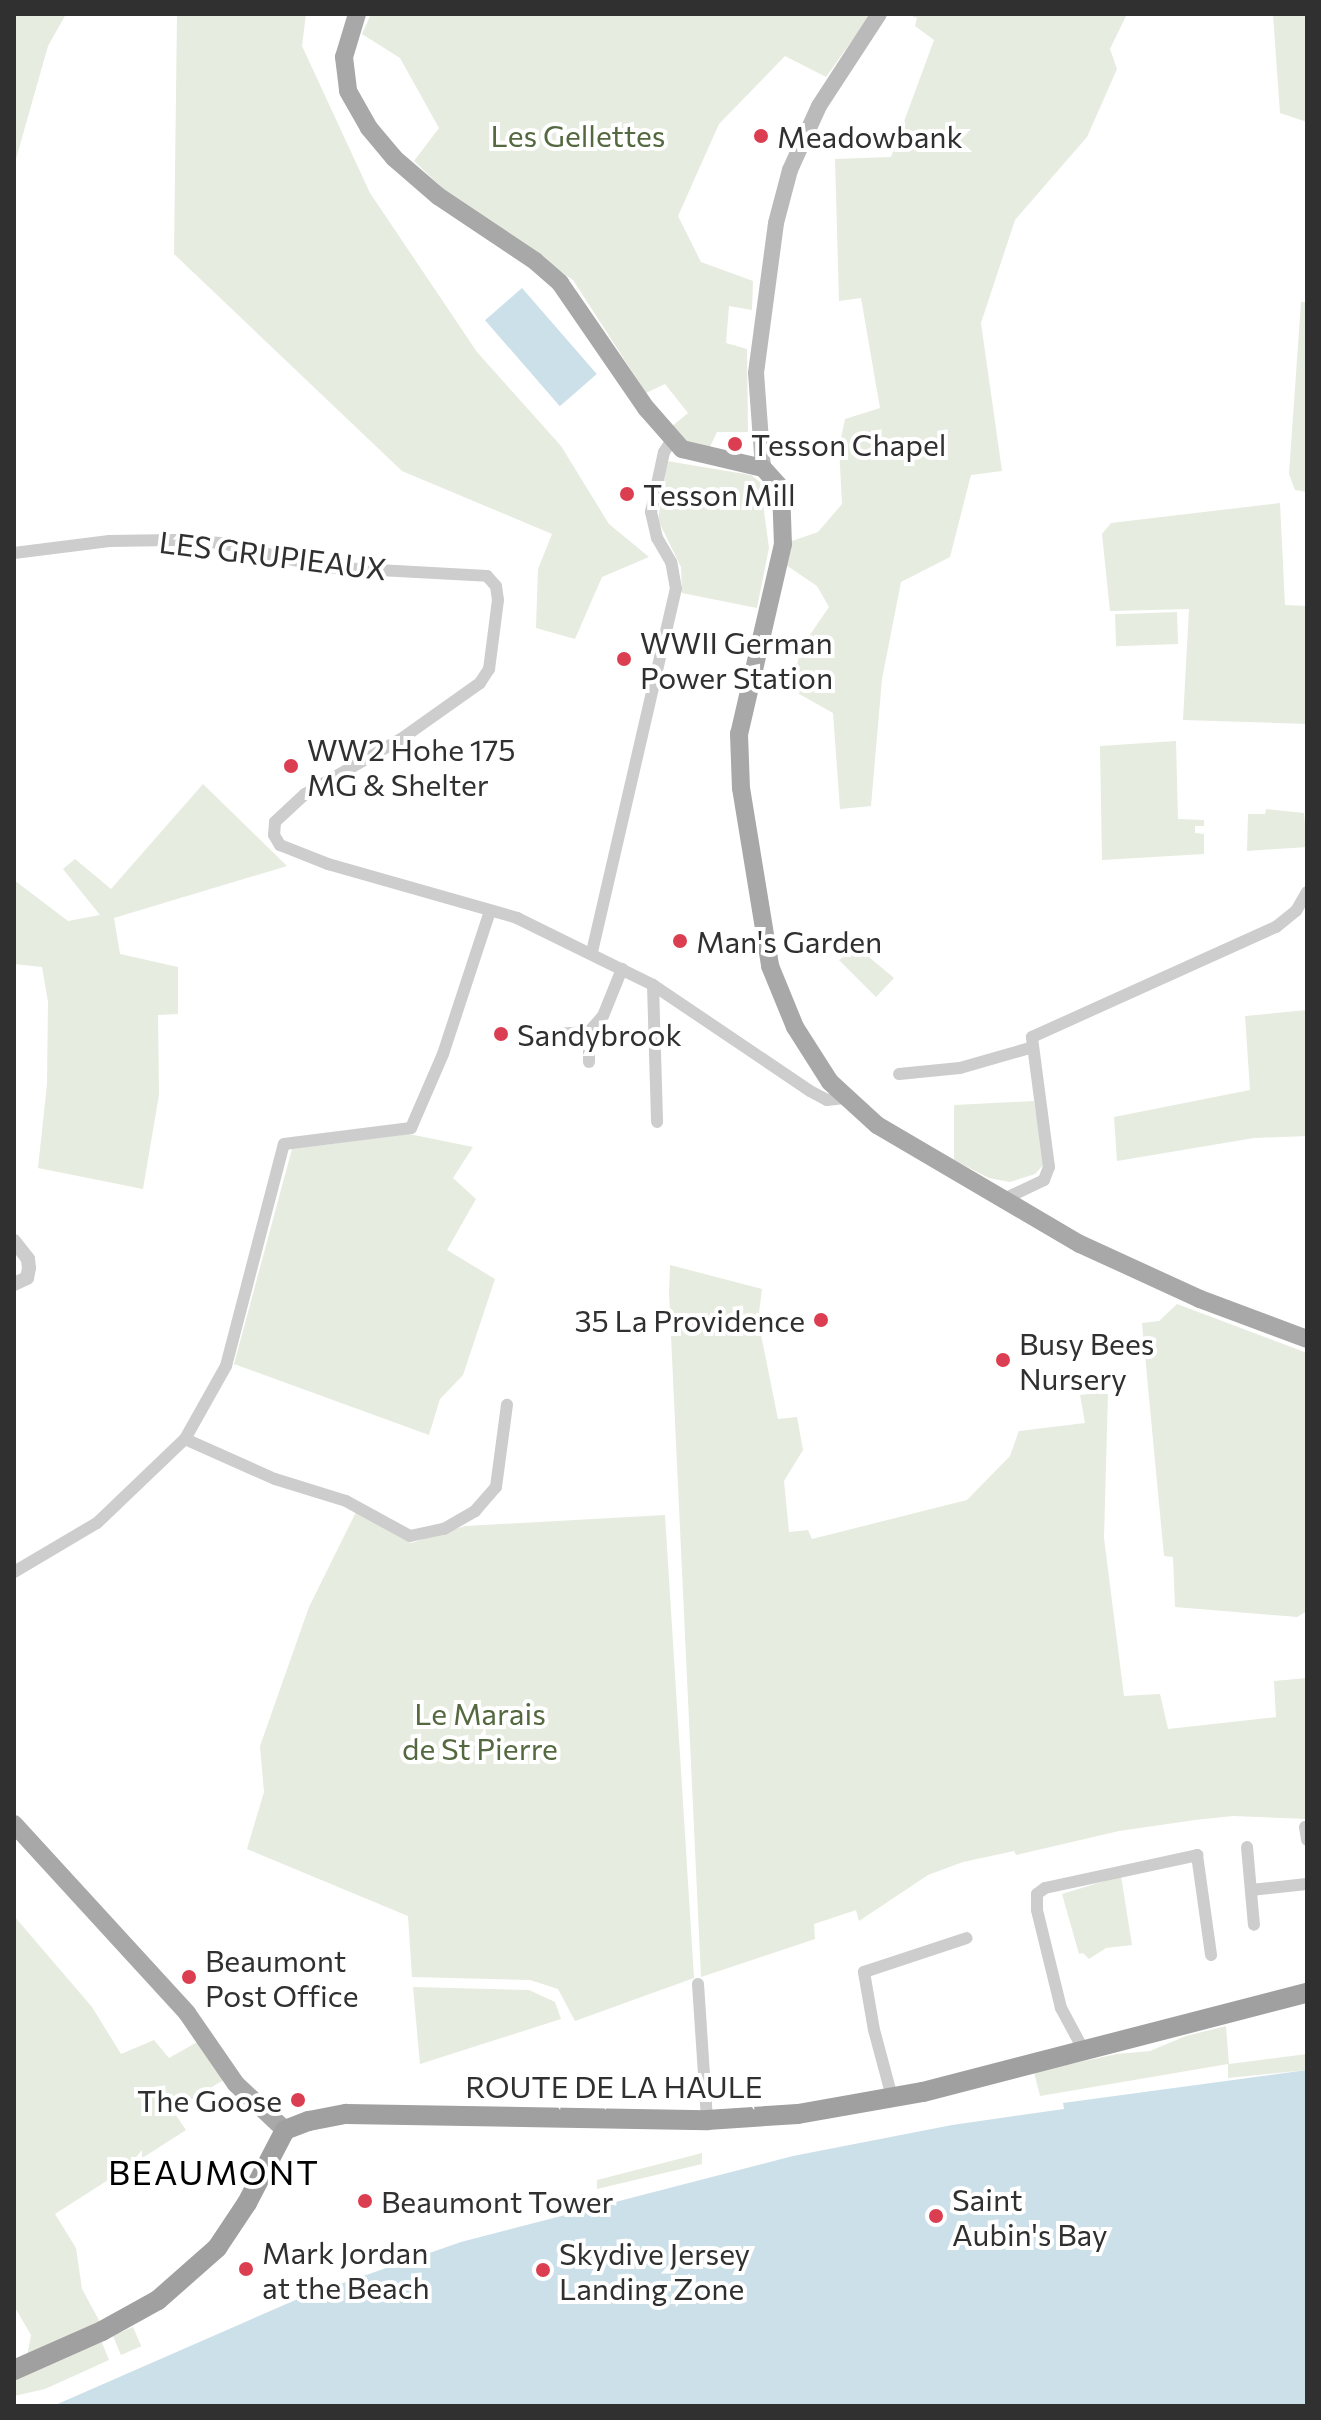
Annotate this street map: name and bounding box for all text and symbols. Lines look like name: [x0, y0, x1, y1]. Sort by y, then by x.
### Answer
park label: Les Gellettes: [491, 117, 665, 153]
place label: Meadowbank: [777, 118, 963, 154]
marker: Meadowbank: [752, 127, 770, 145]
place label: Tesson Chapel: [751, 426, 946, 462]
marker: Tesson Chapel: [726, 435, 744, 453]
place label: Tesson Mill: [643, 476, 796, 512]
marker: Tesson Mill: [618, 485, 636, 503]
street label: LES GRUPIEAUX: [157, 523, 389, 587]
place label: WWII German Power Station: [640, 624, 833, 694]
marker: WWII German Power Station: [615, 650, 633, 668]
place label: WW2 Hohe 175 MG & Shelter: [307, 731, 516, 802]
marker: WW2 Hohe 175 MG & Shelter: [282, 757, 300, 775]
place label: Man's Garden: [696, 923, 882, 959]
marker: Man's Garden: [671, 932, 689, 950]
place label: Sandybrook: [517, 1016, 682, 1052]
marker: Sandybrook: [492, 1025, 510, 1043]
place label: 35 La Providence: [575, 1302, 805, 1338]
marker: 35 La Providence: [812, 1311, 830, 1329]
place label: Busy Bees Nursery: [1019, 1325, 1154, 1396]
marker: Busy Bees Nursery: [994, 1351, 1012, 1369]
park label: Le Marais de St Pierre: [402, 1695, 558, 1766]
place label: Beaumont Post Office: [205, 1942, 358, 2012]
marker: Beaumont Post Office: [180, 1968, 198, 1986]
street label: ROUTE DE LA HAULE: [465, 2068, 763, 2104]
place label: The Goose: [137, 2082, 282, 2118]
marker: The Goose: [289, 2091, 307, 2109]
district label: BEAUMONT: [108, 2152, 320, 2192]
place label: Saint Aubin's Bay: [952, 2181, 1107, 2252]
place label: Beaumont Tower: [381, 2183, 614, 2219]
marker: Beaumont Tower: [356, 2192, 374, 2210]
marker: Saint Aubin's Bay: [927, 2207, 945, 2225]
place label: Mark Jordan at the Beach: [262, 2234, 430, 2304]
place label: Skydive Jersey Landing Zone: [559, 2235, 750, 2306]
marker: Mark Jordan at the Beach: [237, 2260, 255, 2278]
marker: Skydive Jersey Landing Zone: [534, 2261, 552, 2279]

